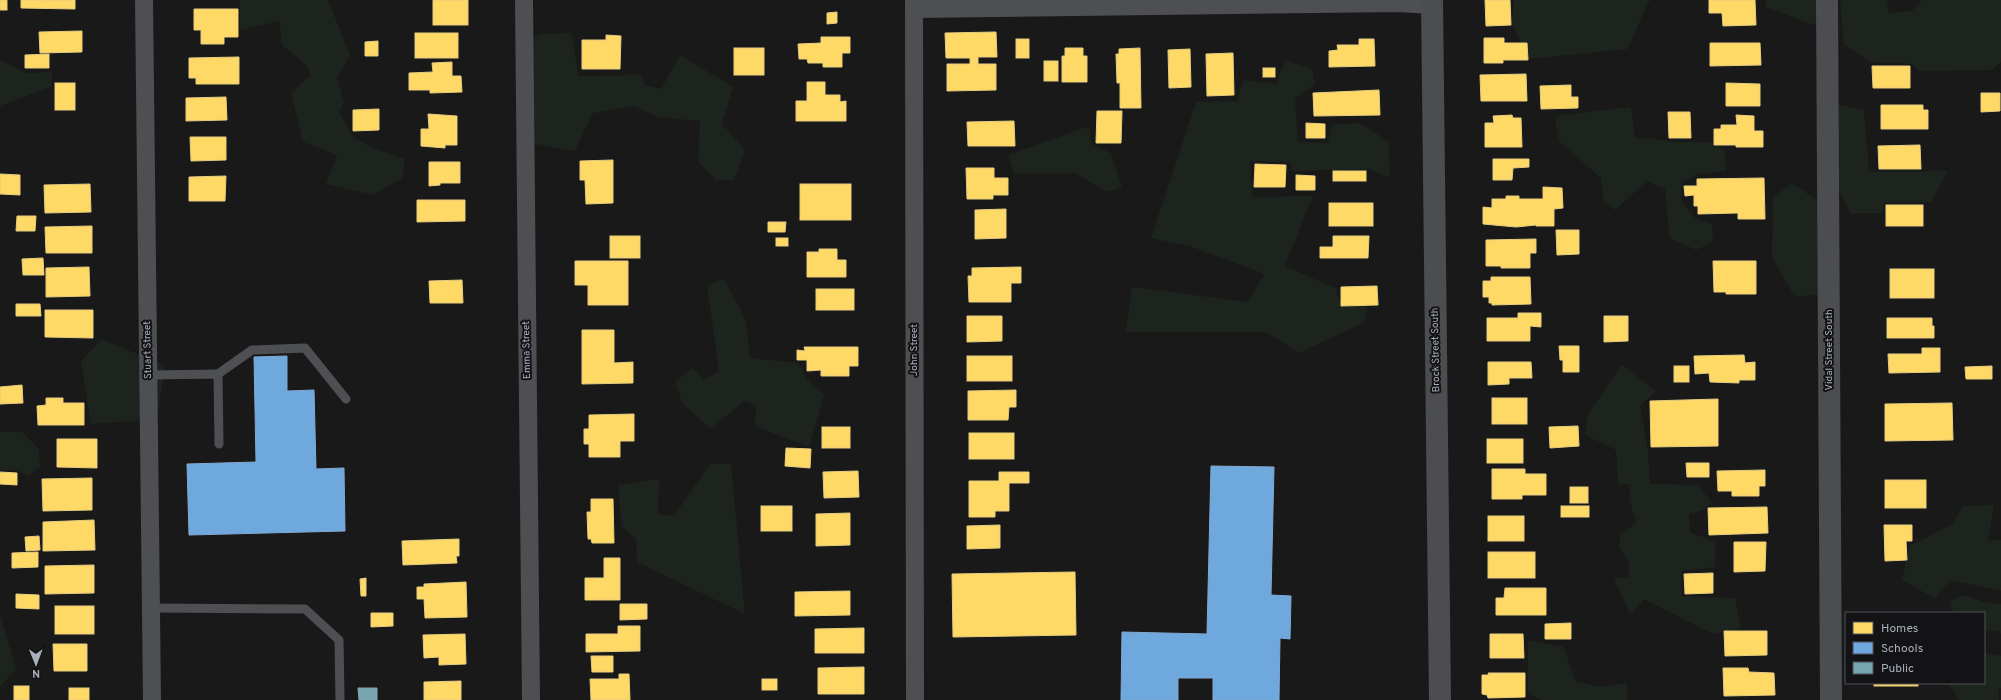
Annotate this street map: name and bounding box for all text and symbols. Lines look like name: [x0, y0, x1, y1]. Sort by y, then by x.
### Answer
street label: Brock Street South: [1429, 308, 1443, 392]
street label: Vidal Street South: [1823, 309, 1836, 391]
street label: Stuart Street: [141, 321, 155, 379]
street label: Emma Street: [520, 321, 534, 379]
street label: John Street: [908, 324, 921, 376]
legend: [1845, 612, 1985, 684]
text: Homes: [1881, 621, 1918, 637]
text: Schools: [1881, 641, 1923, 657]
north arrow: [16, 644, 56, 684]
text: Public: [1881, 661, 1914, 677]
text: N: [32, 666, 40, 680]

